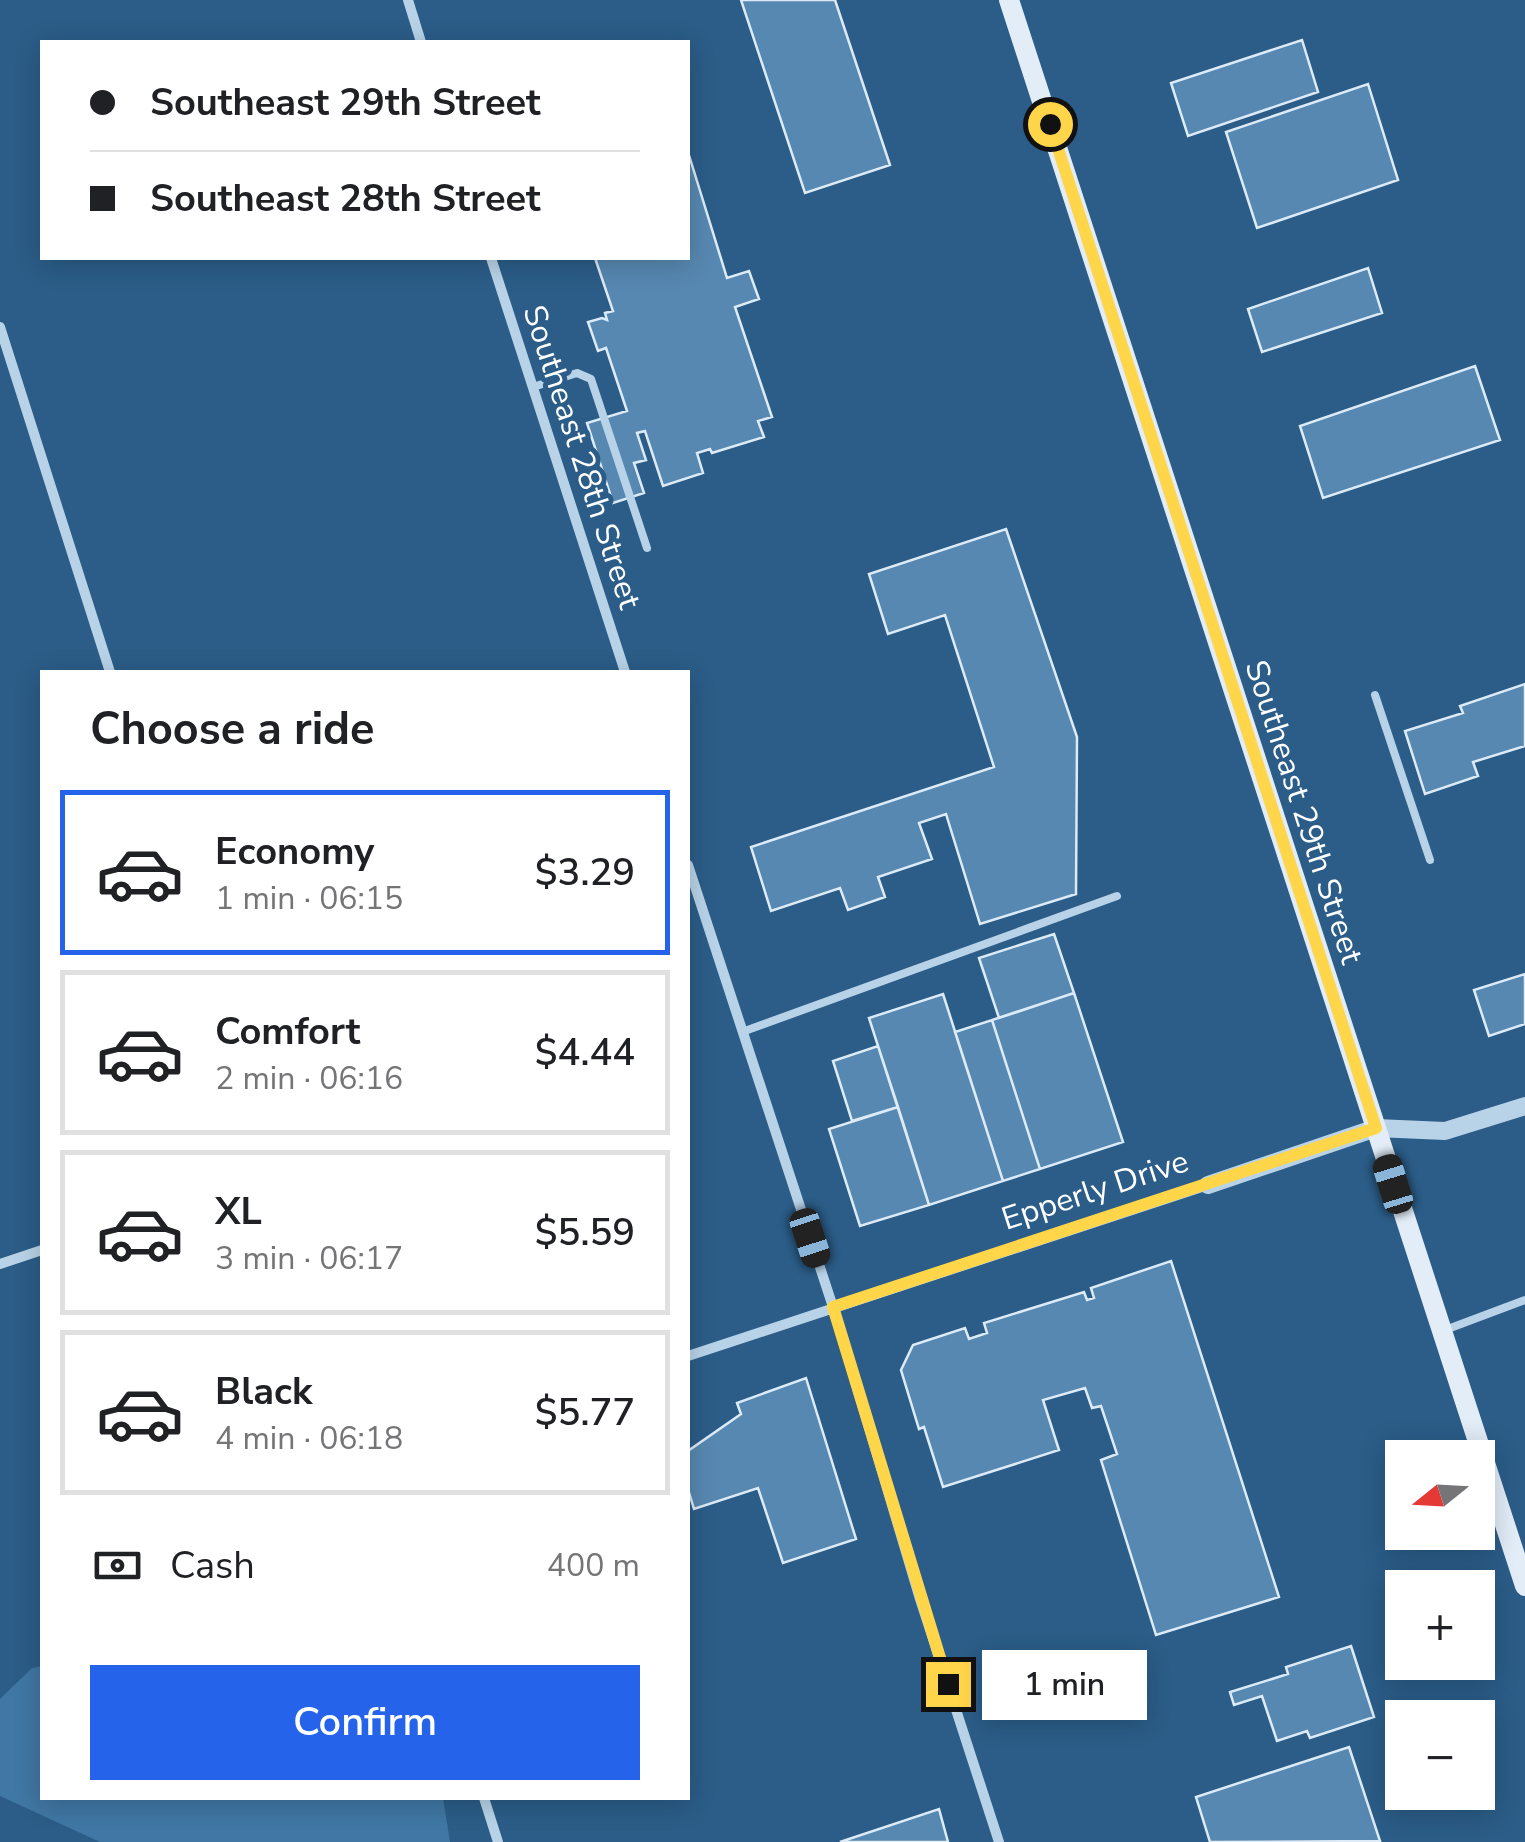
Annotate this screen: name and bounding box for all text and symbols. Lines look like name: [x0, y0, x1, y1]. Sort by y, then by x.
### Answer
text: Southeast 29th Street: [150, 77, 541, 128]
route start: [1028, 102, 1073, 147]
text: Southeast 28th Street: [150, 173, 541, 224]
street label: Southeast 28th Street: [513, 300, 652, 615]
street label: Southeast 29th Street: [1235, 655, 1374, 970]
text: Choose a ride: [90, 699, 375, 760]
text: Economy: [215, 826, 374, 877]
icon: car: [95, 828, 185, 918]
text: $3.29: [535, 847, 635, 898]
text: 1 min · 06:15: [215, 877, 403, 920]
text: Comfort: [215, 1006, 360, 1057]
icon: car: [95, 1008, 185, 1098]
text: $4.44: [535, 1027, 635, 1078]
text: 2 min · 06:16: [215, 1057, 403, 1100]
street label: Epperly Drive: [996, 1140, 1194, 1240]
car: [1370, 1151, 1416, 1217]
text: XL: [215, 1186, 262, 1237]
icon: car: [95, 1188, 185, 1278]
car: [786, 1205, 834, 1271]
text: $5.59: [535, 1207, 635, 1258]
text: 3 min · 06:17: [215, 1237, 403, 1280]
text: Black: [215, 1366, 312, 1417]
icon: car: [95, 1368, 185, 1458]
text: $5.77: [535, 1387, 635, 1438]
text: 4 min · 06:18: [215, 1417, 403, 1460]
north arrow: [1385, 1440, 1495, 1550]
map controls: [1385, 1440, 1495, 1810]
icon: cash: [90, 1538, 145, 1593]
text: Cash: [170, 1540, 255, 1591]
text: 400 m: [547, 1544, 640, 1587]
button: +: [1385, 1570, 1495, 1680]
callout: 1 min: [983, 1649, 1148, 1719]
route end: [926, 1662, 971, 1707]
text: 1 min: [1024, 1663, 1105, 1706]
button: Confirm: [90, 1665, 640, 1780]
button: −: [1385, 1700, 1495, 1810]

